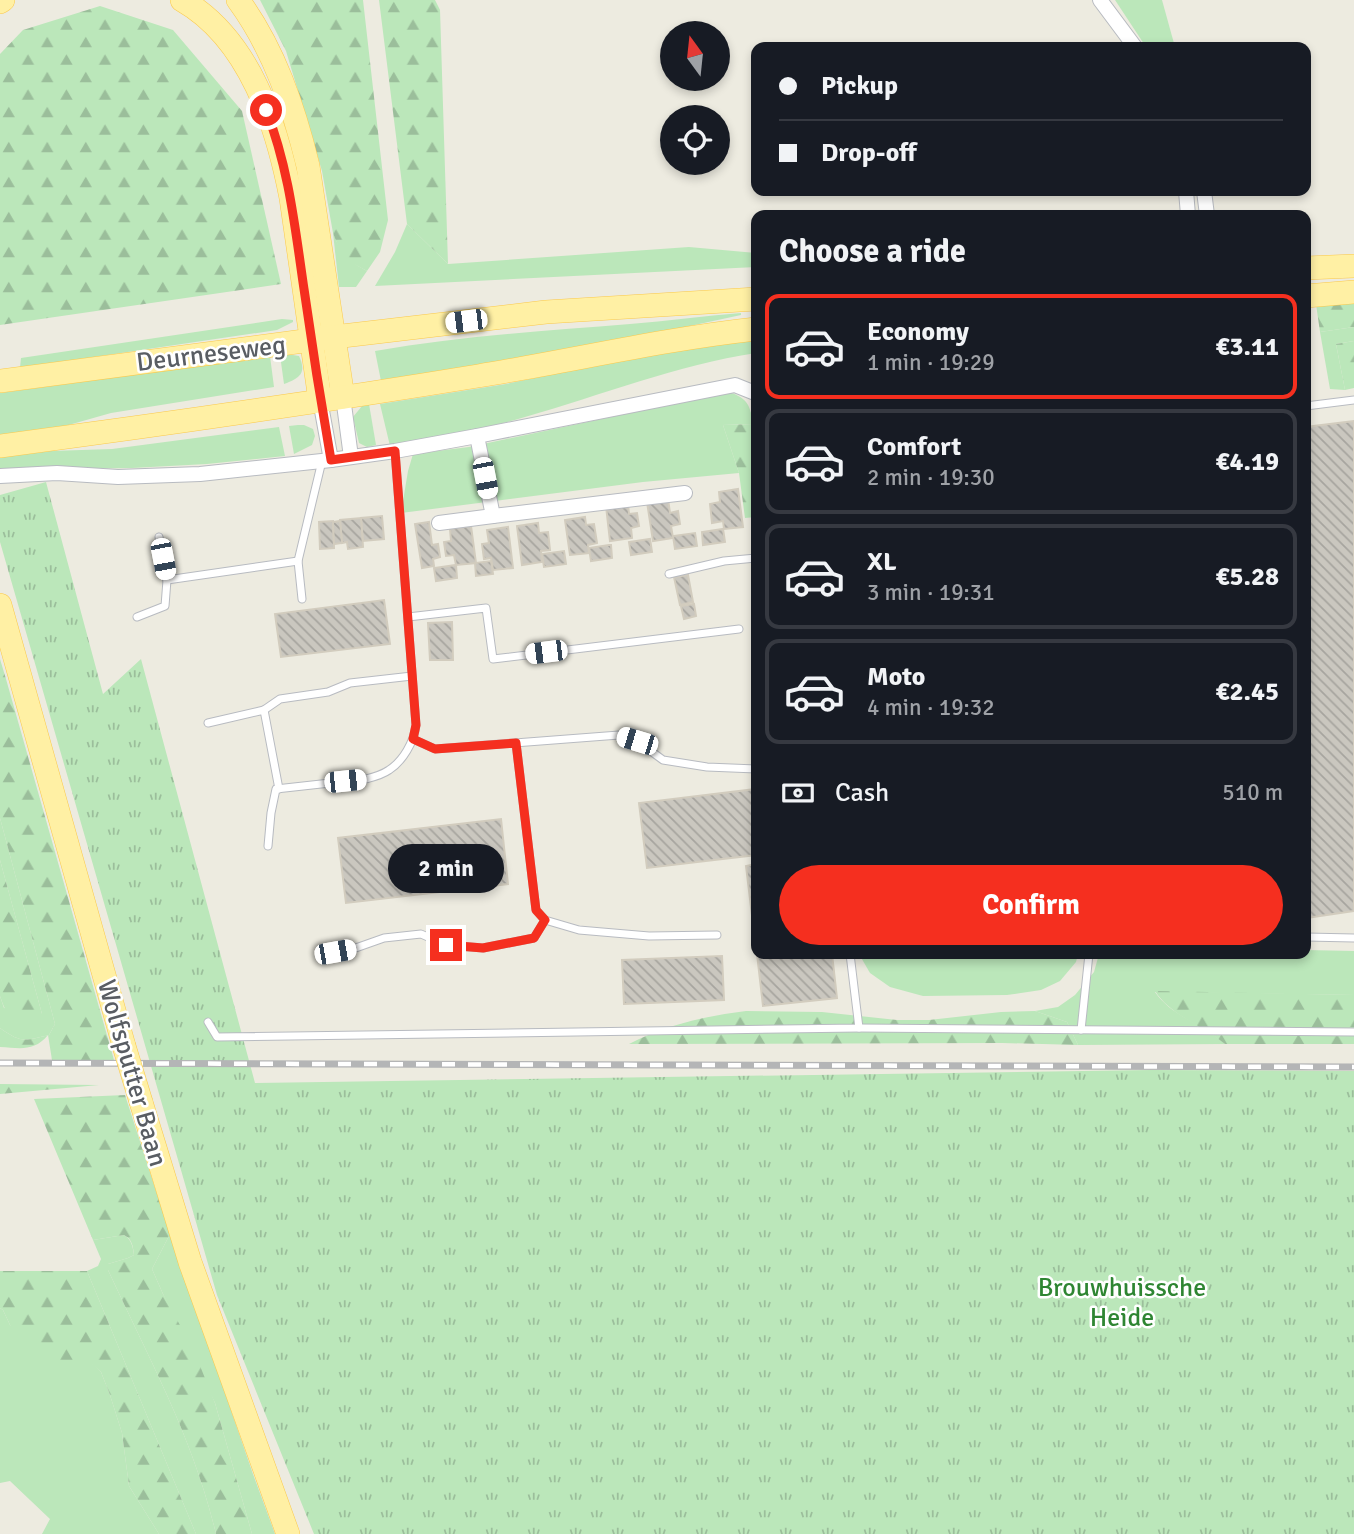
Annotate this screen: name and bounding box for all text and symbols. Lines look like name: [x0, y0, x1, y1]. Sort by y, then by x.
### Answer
north arrow: [660, 21, 730, 91]
map controls: [660, 21, 730, 175]
text: Pickup: [821, 70, 898, 102]
route start: [250, 94, 282, 126]
button: locate: [660, 105, 730, 175]
text: Drop-off: [821, 137, 917, 169]
text: Choose a ride: [779, 232, 966, 271]
car: [444, 308, 489, 334]
icon: car: [783, 315, 846, 378]
text: Economy: [867, 316, 969, 348]
street label: Deurneseweg: [135, 329, 288, 379]
text: €3.11: [1215, 331, 1279, 363]
text: 1 min · 19:29: [867, 348, 995, 377]
icon: car: [783, 430, 846, 493]
text: Comfort: [867, 431, 961, 463]
text: €4.19: [1215, 446, 1279, 478]
car: [471, 455, 500, 501]
text: 2 min · 19:30: [867, 463, 995, 492]
car: [149, 536, 178, 582]
icon: car: [783, 545, 846, 608]
text: XL: [867, 546, 897, 578]
text: €5.28: [1215, 561, 1279, 593]
text: 3 min · 19:31: [867, 578, 995, 607]
car: [524, 639, 569, 665]
icon: car: [783, 660, 846, 723]
text: Moto: [867, 661, 925, 693]
text: €2.45: [1215, 676, 1279, 708]
text: 4 min · 19:32: [867, 693, 995, 722]
car: [614, 725, 661, 757]
car: [324, 768, 367, 794]
icon: cash: [779, 774, 817, 812]
text: Cash: [835, 777, 889, 809]
text: 510 m: [1222, 778, 1283, 807]
callout: 2 min: [388, 844, 504, 892]
text: 2 min: [418, 854, 474, 883]
button: Confirm: [779, 865, 1283, 945]
route end: [430, 929, 462, 961]
car: [313, 938, 358, 966]
street label: Wolfsputter Baan: [90, 976, 174, 1170]
park label: Brouwhuissche Heide: [1038, 1272, 1206, 1334]

